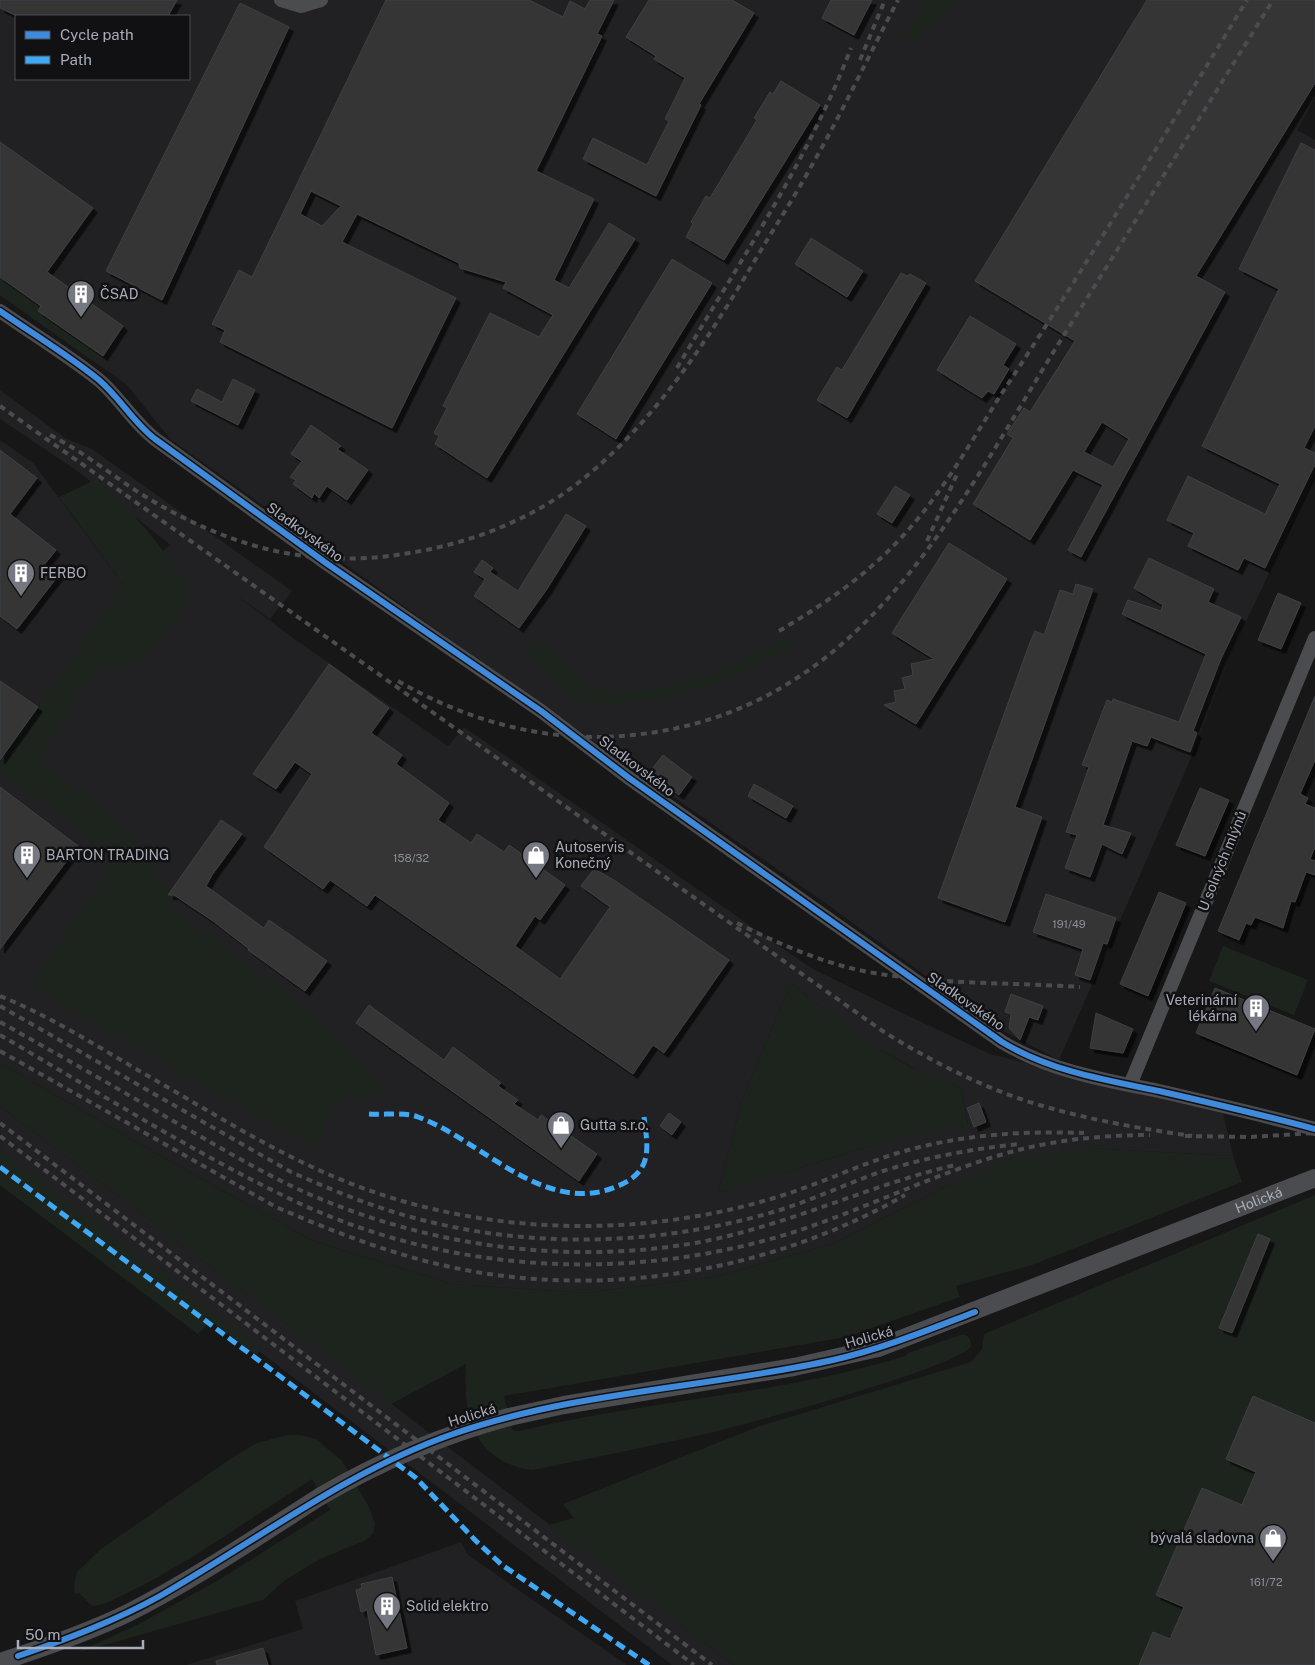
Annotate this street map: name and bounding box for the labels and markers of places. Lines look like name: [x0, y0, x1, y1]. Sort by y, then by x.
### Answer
building icon: ČSAD: [66, 279, 96, 318]
place label: ČSAD: [100, 285, 138, 302]
building icon: FERBO: [6, 558, 36, 597]
place label: FERBO: [40, 565, 86, 581]
place label: Autoservis Konečný: [555, 839, 624, 871]
building icon: BARTON TRADING: [12, 840, 42, 879]
shop icon: Autoservis Konečný: [521, 840, 551, 879]
place label: BARTON TRADING: [46, 847, 169, 863]
place label: Veterinární lékárna: [1166, 992, 1238, 1024]
building icon: Veterinární lékárna: [1241, 993, 1271, 1032]
shop icon: Gutta s.r.o.: [546, 1110, 576, 1149]
place label: Gutta s.r.o.: [580, 1117, 649, 1133]
shop icon: bývalá sladovna: [1258, 1523, 1288, 1562]
place label: bývalá sladovna: [1150, 1530, 1254, 1546]
building icon: Solid elektro: [372, 1591, 402, 1630]
place label: Solid elektro: [406, 1598, 489, 1614]

